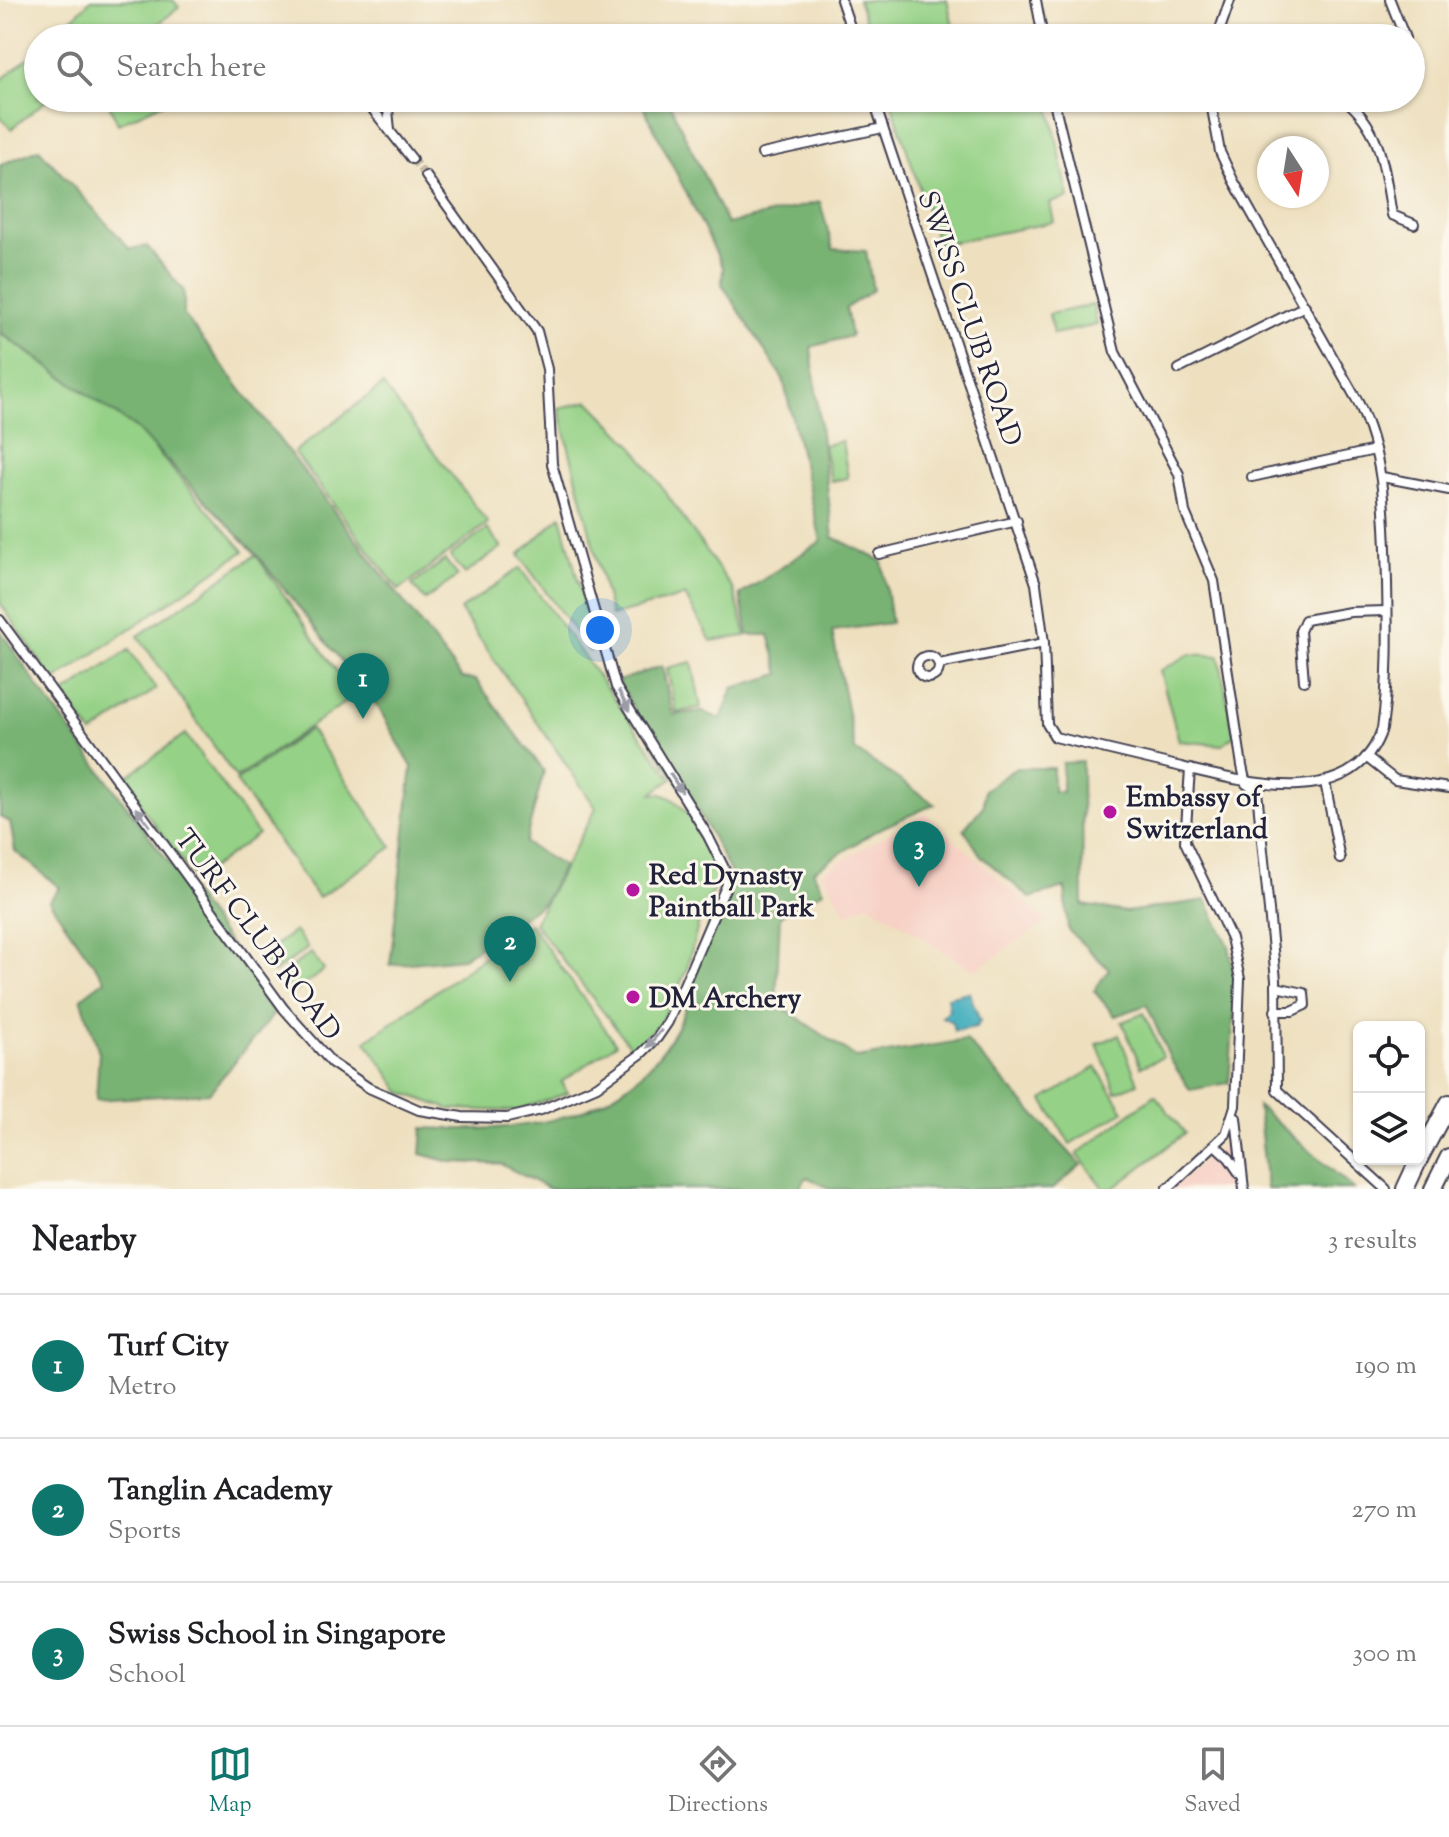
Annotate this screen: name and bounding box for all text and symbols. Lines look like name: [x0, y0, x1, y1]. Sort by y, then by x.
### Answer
search box: [24, 24, 1425, 112]
icon: search: [52, 46, 96, 90]
text: Search here: [116, 47, 266, 90]
north arrow: [1257, 136, 1329, 208]
street label: SWISS CLUB ROAD: [906, 186, 1031, 452]
your location: [580, 610, 620, 650]
pin: 1: [337, 653, 389, 719]
one-way arrow: [617, 689, 630, 712]
one-way arrow: [669, 772, 684, 793]
place label: Embassy of Switzerland: [1126, 779, 1268, 851]
marker: Embassy of Switzerland: [1101, 803, 1119, 821]
one-way arrow: [135, 807, 151, 827]
pin: 3: [893, 821, 945, 887]
street label: TURF CLUB ROAD: [164, 822, 350, 1050]
place label: Red Dynasty Paintball Park: [649, 857, 815, 929]
marker: Red Dynasty Paintball Park: [624, 881, 642, 899]
pin: 2: [484, 916, 536, 982]
place label: DM Archery: [649, 980, 801, 1020]
marker: DM Archery: [624, 988, 642, 1006]
map controls: [1353, 1021, 1425, 1165]
button: locate: [1353, 1021, 1425, 1093]
one-way arrow: [646, 1029, 663, 1049]
button: layers: [1353, 1093, 1425, 1165]
text: Nearby: [32, 1217, 137, 1266]
text: 3 results: [1328, 1223, 1417, 1260]
text: Turf City: [108, 1326, 229, 1369]
text: 1: [54, 1348, 62, 1385]
text: 190 m: [1355, 1348, 1417, 1385]
text: Metro: [108, 1369, 176, 1406]
text: Tanglin Academy: [108, 1470, 333, 1513]
text: 2: [52, 1492, 64, 1529]
text: 270 m: [1352, 1492, 1417, 1529]
text: Sports: [108, 1513, 181, 1550]
text: Swiss School in Singapore: [108, 1614, 446, 1657]
text: 3: [53, 1636, 63, 1673]
text: 300 m: [1352, 1636, 1417, 1673]
text: School: [108, 1657, 186, 1694]
tab: Map: [208, 1742, 252, 1822]
tab: Directions: [669, 1742, 768, 1822]
tab: Saved: [1184, 1742, 1241, 1822]

